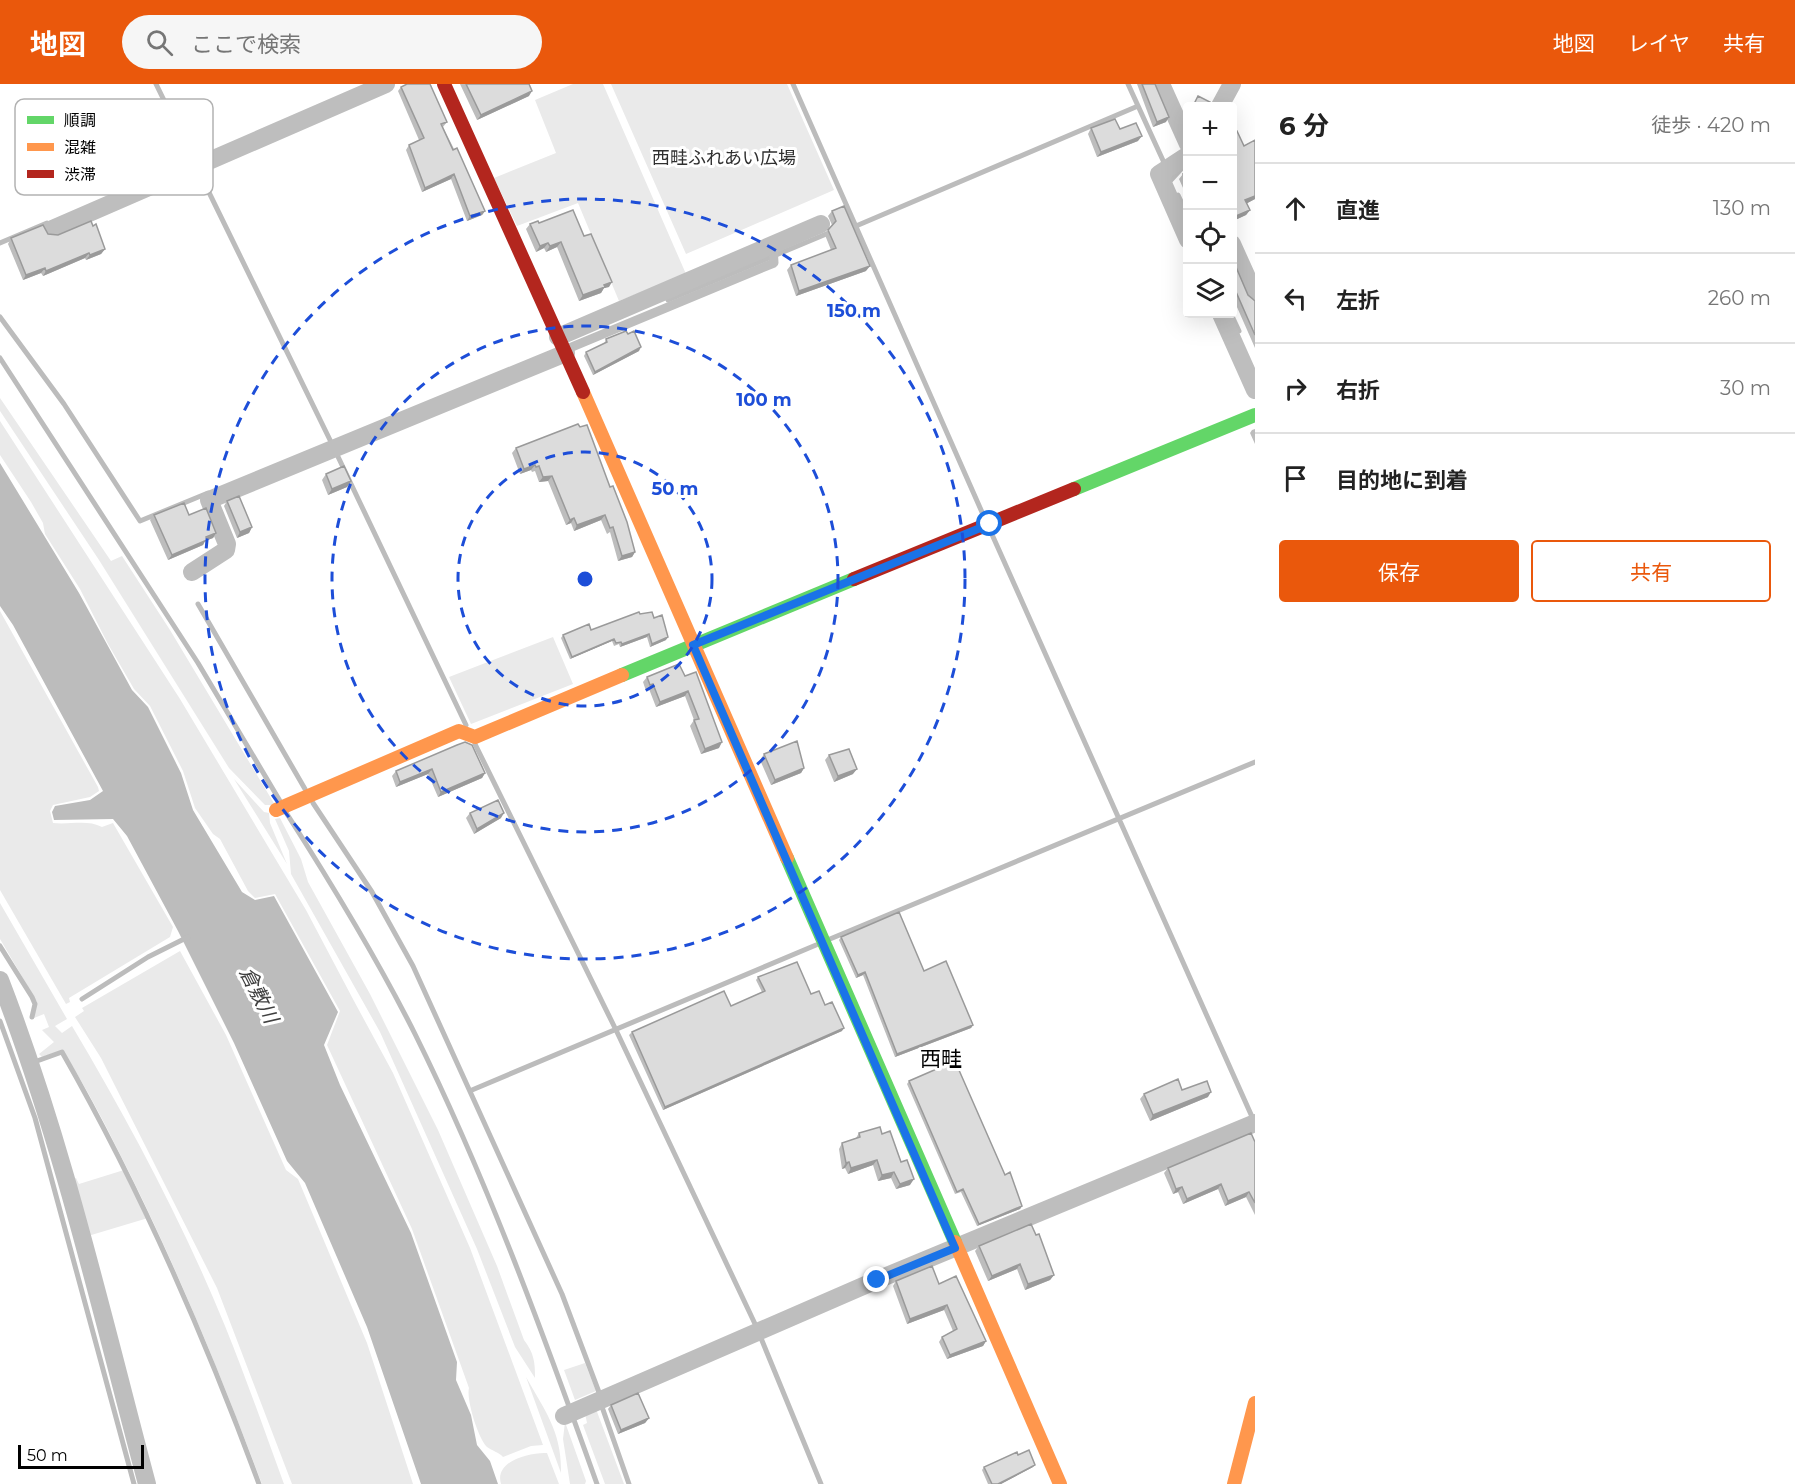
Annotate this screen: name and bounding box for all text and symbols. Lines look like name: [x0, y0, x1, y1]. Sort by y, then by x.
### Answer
search box: [122, 15, 542, 69]
icon: search: [143, 26, 176, 59]
text: 地図: [30, 27, 86, 61]
text: ここで検索: [191, 31, 301, 58]
text: 地図: [1553, 31, 1595, 56]
text: レイヤ: [1628, 31, 1690, 56]
text: 共有: [1723, 31, 1765, 56]
legend: [15, 99, 213, 195]
map controls: [1183, 102, 1237, 318]
button: +: [1183, 102, 1237, 156]
text: 6 分: [1279, 110, 1329, 142]
text: 順調: [64, 111, 96, 130]
text: 徒歩 · 420 m: [1651, 113, 1771, 137]
text: 混雑: [64, 138, 96, 157]
park label: 西畦ふれあい広場: [652, 147, 796, 169]
button: −: [1183, 156, 1237, 210]
text: 渋滞: [64, 165, 96, 184]
icon: ahead: [1279, 192, 1312, 225]
text: 130 m: [1713, 196, 1771, 220]
text: 直進: [1336, 197, 1380, 224]
button: locate: [1183, 210, 1237, 264]
button: layers: [1183, 264, 1237, 318]
icon: left: [1279, 282, 1312, 315]
text: 260 m: [1708, 286, 1771, 310]
text: 左折: [1336, 287, 1380, 314]
text: 150 m: [827, 300, 881, 322]
icon: right: [1279, 372, 1312, 405]
text: 30 m: [1720, 376, 1771, 400]
text: 右折: [1336, 377, 1380, 404]
text: 100 m: [736, 389, 792, 411]
icon: arrive: [1279, 462, 1312, 495]
text: 目的地に到着: [1336, 467, 1468, 494]
text: 50 m: [652, 478, 698, 500]
route start: [976, 510, 1002, 536]
button: 保存: [1279, 540, 1519, 602]
button: 共有: [1531, 540, 1771, 602]
centre of rings: [575, 569, 595, 589]
water label: 倉敷川: [235, 963, 284, 1029]
district label: 西畦: [920, 1046, 962, 1071]
route end: [863, 1266, 889, 1292]
scale bar: [18, 1442, 144, 1470]
text: 50 m: [27, 1446, 68, 1465]

